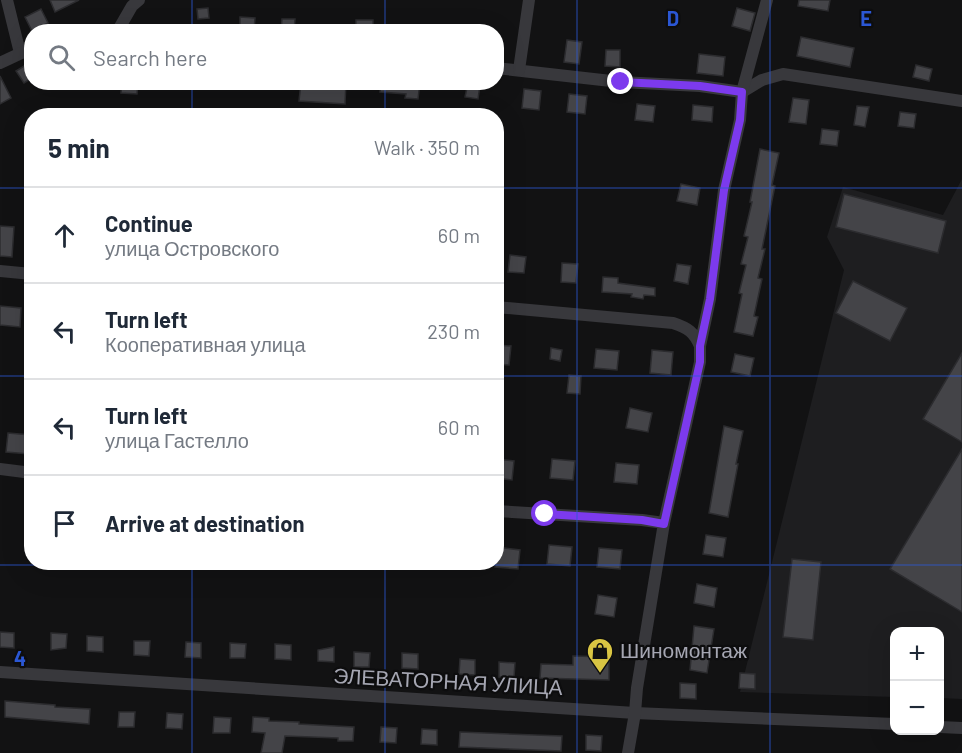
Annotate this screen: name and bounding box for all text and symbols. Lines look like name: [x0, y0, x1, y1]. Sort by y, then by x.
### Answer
text: D: [667, 6, 679, 30]
text: E: [860, 6, 872, 30]
search box: [24, 24, 504, 90]
icon: search: [45, 41, 78, 74]
text: Search here: [93, 44, 207, 70]
route end: [607, 68, 633, 94]
text: 5 min: [48, 132, 110, 163]
text: Walk · 350 m: [374, 135, 480, 159]
text: Continue: [105, 210, 193, 236]
icon: ahead: [48, 219, 81, 252]
text: 60 m: [438, 223, 480, 247]
text: улица Островского: [105, 236, 279, 260]
text: Turn left: [105, 306, 188, 332]
icon: left: [48, 315, 81, 348]
text: 230 m: [427, 319, 480, 343]
text: Кооперативная улица: [105, 332, 306, 356]
text: Turn left: [105, 402, 188, 428]
icon: left: [48, 411, 81, 444]
text: 60 m: [438, 415, 480, 439]
text: улица Гастелло: [105, 428, 249, 452]
route start: [531, 500, 557, 526]
icon: arrive: [48, 507, 81, 540]
text: Arrive at destination: [105, 510, 304, 536]
map controls: [890, 627, 944, 735]
button: +: [890, 627, 944, 681]
shop icon: Шиномонтаж: [585, 636, 615, 674]
place label: Шиномонтаж: [620, 637, 747, 662]
text: 4: [14, 646, 26, 670]
street label: ЭЛЕВАТОРНАЯ УЛИЦА: [333, 662, 563, 699]
button: −: [890, 681, 944, 735]

